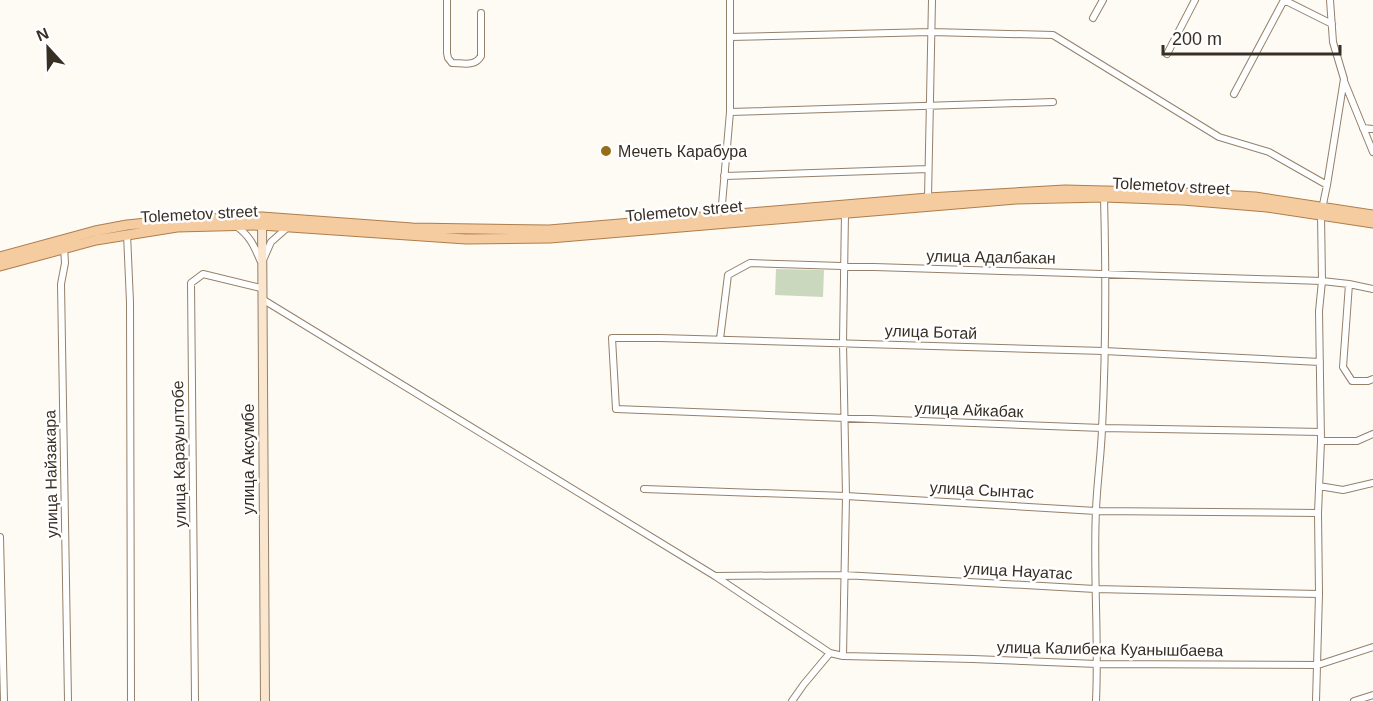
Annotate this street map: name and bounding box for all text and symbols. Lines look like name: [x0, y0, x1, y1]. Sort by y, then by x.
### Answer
north arrow: [18, 18, 78, 78]
scale bar: [1163, 18, 1340, 56]
text: N: [34, 25, 51, 45]
text: 200 m: [1172, 29, 1222, 49]
place label: Мечеть Карабура: [618, 143, 747, 160]
marker: Мечеть Карабура: [599, 144, 613, 158]
street label: Tolemetov street: [1112, 174, 1231, 198]
street label: Tolemetov street: [625, 197, 744, 225]
street label: Tolemetov street: [140, 202, 259, 226]
street label: улица Адалбакан: [926, 247, 1056, 267]
street label: улица Ботай: [884, 322, 978, 342]
street label: улица Карауылтобе: [169, 380, 189, 528]
street label: улица Айкабак: [914, 400, 1025, 420]
street label: улица Аксумбе: [240, 404, 257, 514]
street label: улица Найзакара: [41, 410, 61, 538]
street label: улица Сынтас: [929, 479, 1035, 501]
street label: улица Науатас: [963, 560, 1073, 582]
street label: улица Калибека Куанышбаева: [997, 639, 1223, 659]

